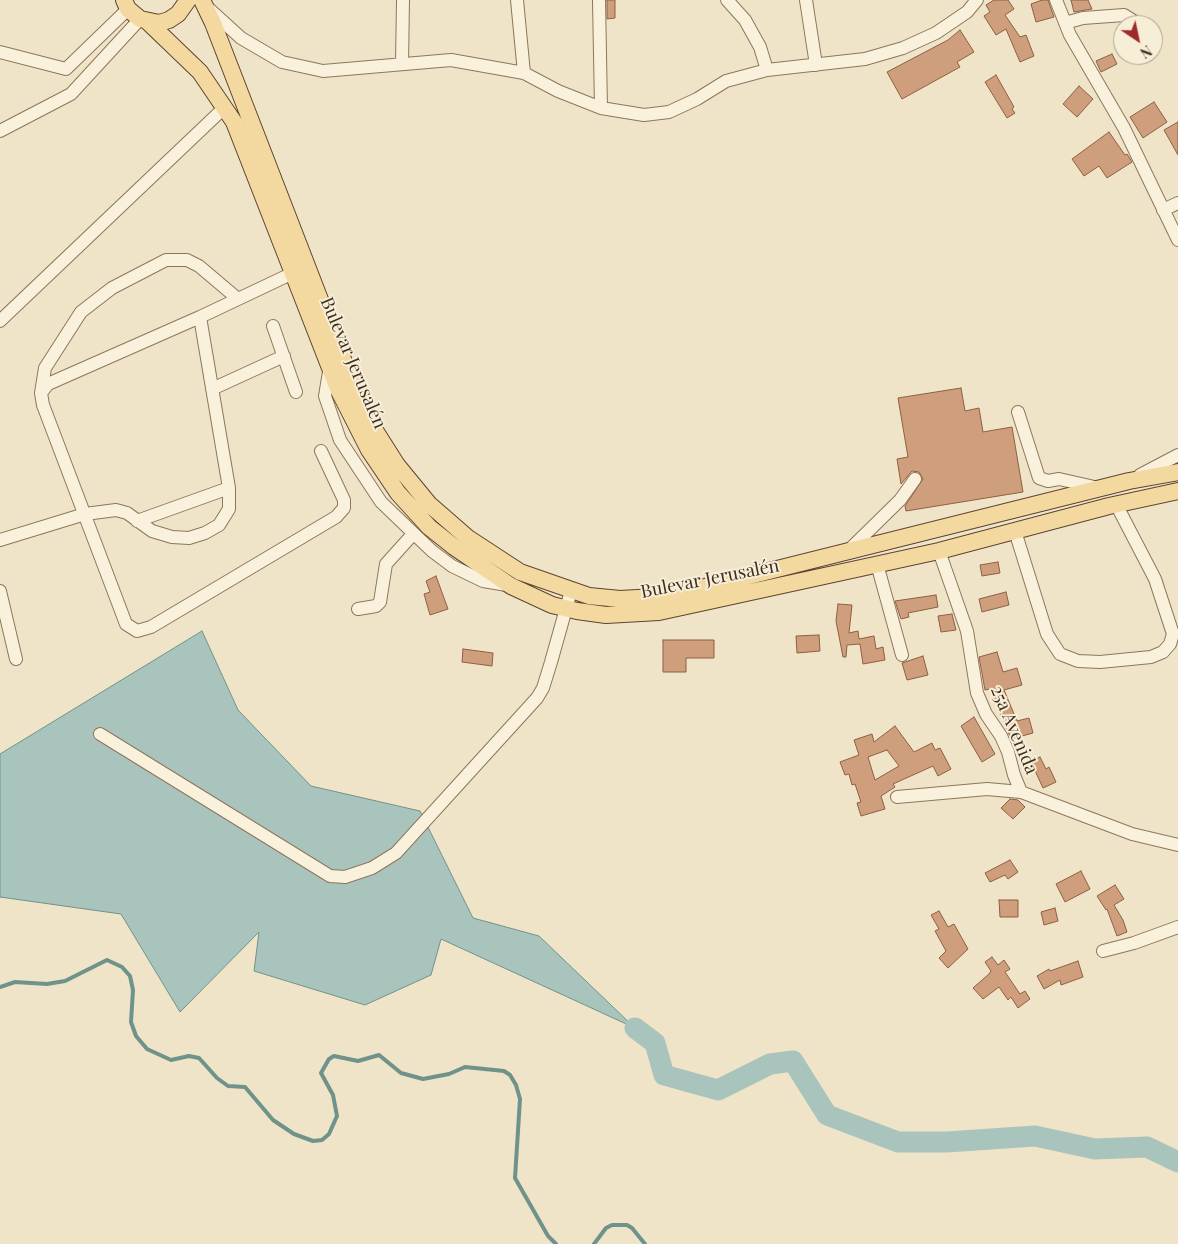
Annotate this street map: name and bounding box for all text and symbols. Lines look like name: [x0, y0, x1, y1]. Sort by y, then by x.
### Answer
north arrow: [1113, 15, 1163, 65]
text: N: [1137, 41, 1156, 63]
street label: Bulevar Jerusalén: [316, 294, 390, 432]
street label: Bulevar Jerusalén: [639, 555, 781, 603]
street label: 25a Avenida: [986, 682, 1042, 778]

